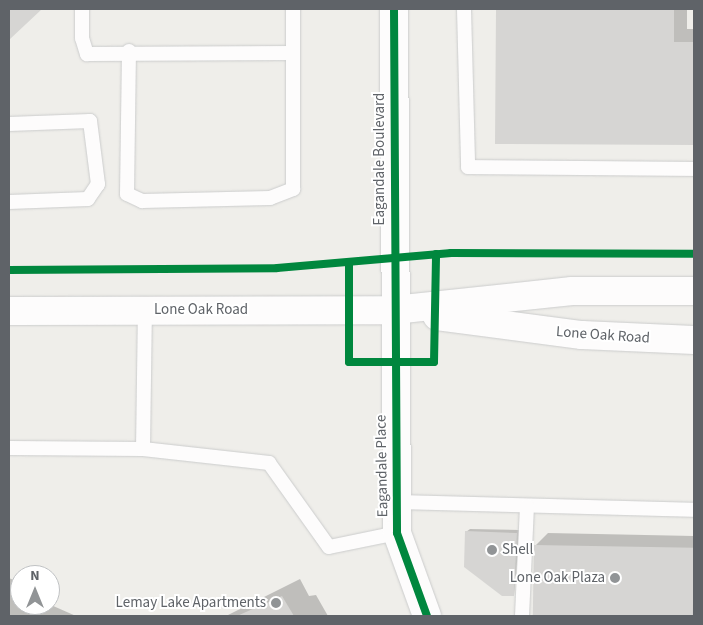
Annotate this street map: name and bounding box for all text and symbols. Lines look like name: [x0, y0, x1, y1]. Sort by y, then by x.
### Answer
street label: Eagandale Boulevard: [371, 93, 389, 225]
street label: Lone Oak Road: [154, 301, 248, 319]
street label: Lone Oak Road: [555, 323, 651, 347]
street label: Eagandale Place: [372, 415, 392, 517]
place label: Shell: [502, 541, 533, 559]
marker: Shell: [486, 544, 498, 556]
north arrow: [10, 565, 60, 615]
text: N: [30, 566, 40, 586]
place label: Lone Oak Plaza: [510, 569, 605, 587]
marker: Lone Oak Plaza: [609, 572, 621, 584]
place label: Lemay Lake Apartments: [116, 594, 266, 612]
marker: Lemay Lake Apartments: [270, 597, 282, 609]

